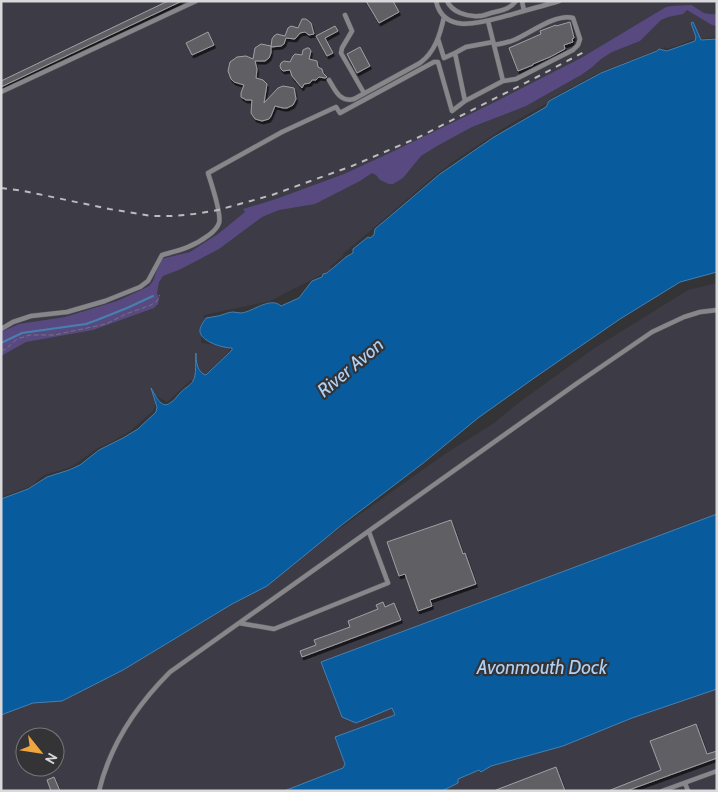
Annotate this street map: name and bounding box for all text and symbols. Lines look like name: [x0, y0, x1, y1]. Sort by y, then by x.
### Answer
water label: River Avon: [312, 333, 388, 402]
water label: Avonmouth Dock: [476, 656, 608, 679]
north arrow: [15, 727, 65, 777]
text: N: [41, 750, 62, 767]

